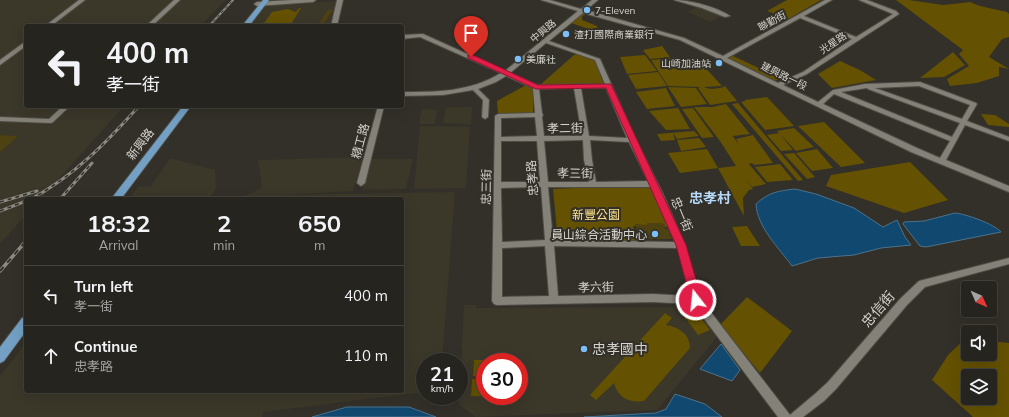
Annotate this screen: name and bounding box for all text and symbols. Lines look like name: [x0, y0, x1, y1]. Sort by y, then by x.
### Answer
place label: 7-Eleven: [595, 4, 636, 17]
marker: 7-Eleven: [582, 5, 592, 15]
street label: 聯勤街: [756, 8, 788, 34]
pin: [454, 16, 488, 57]
street label: 中興路: [527, 16, 559, 46]
icon: arrive: [460, 22, 482, 44]
place label: 渣打國際商業銀行: [574, 28, 654, 41]
marker: 渣打國際商業銀行: [561, 29, 571, 39]
street label: 光星路: [817, 29, 849, 57]
text: 400 m: [106, 35, 189, 70]
icon: left: [40, 40, 92, 92]
place label: 美廉社: [526, 53, 556, 66]
marker: 美廉社: [513, 54, 523, 64]
place label: 山崎加油站: [661, 57, 711, 70]
marker: 山崎加油站: [714, 58, 724, 68]
street label: 建興路一段: [759, 59, 809, 93]
text: 孝一街: [106, 73, 160, 96]
street label: 孝二街: [547, 120, 583, 136]
street label: 精工路: [348, 122, 372, 160]
street label: 新興路: [123, 125, 157, 163]
street label: 忠孝路: [523, 160, 541, 196]
street label: 孝三街: [557, 165, 593, 181]
street label: 忠三街: [478, 169, 494, 205]
district label: 忠孝村: [689, 189, 731, 207]
street label: 忠一街: [668, 194, 696, 234]
park label: 新豐公園: [572, 207, 620, 222]
text: 18:32: [87, 208, 150, 238]
text: 2: [217, 208, 231, 238]
text: 650: [298, 208, 341, 238]
place label: 員山綜合活動中心: [551, 227, 647, 242]
marker: 員山綜合活動中心: [650, 229, 660, 239]
text: Arrival: [99, 237, 138, 253]
text: min: [213, 237, 235, 253]
text: m: [314, 237, 325, 253]
text: Turn left: [74, 277, 133, 296]
street label: 孝六街: [578, 279, 614, 295]
position arrow: [675, 279, 717, 321]
north arrow: [961, 281, 997, 317]
map controls: [961, 281, 997, 405]
icon: left: [40, 285, 62, 307]
text: 400 m: [344, 286, 388, 305]
street label: 忠信街: [857, 287, 899, 331]
text: 孝一街: [74, 298, 113, 314]
button: sound: [961, 325, 997, 361]
text: Continue: [74, 337, 137, 356]
place label: 忠孝國中: [592, 340, 648, 358]
marker: 忠孝國中: [579, 344, 589, 354]
icon: ahead: [40, 345, 62, 367]
text: 110 m: [344, 346, 388, 365]
speed limit sign: 30: [476, 353, 528, 405]
text: 忠孝路: [74, 358, 113, 374]
text: 21: [430, 361, 454, 386]
button: layers: [961, 369, 997, 405]
text: km/h: [431, 382, 453, 395]

